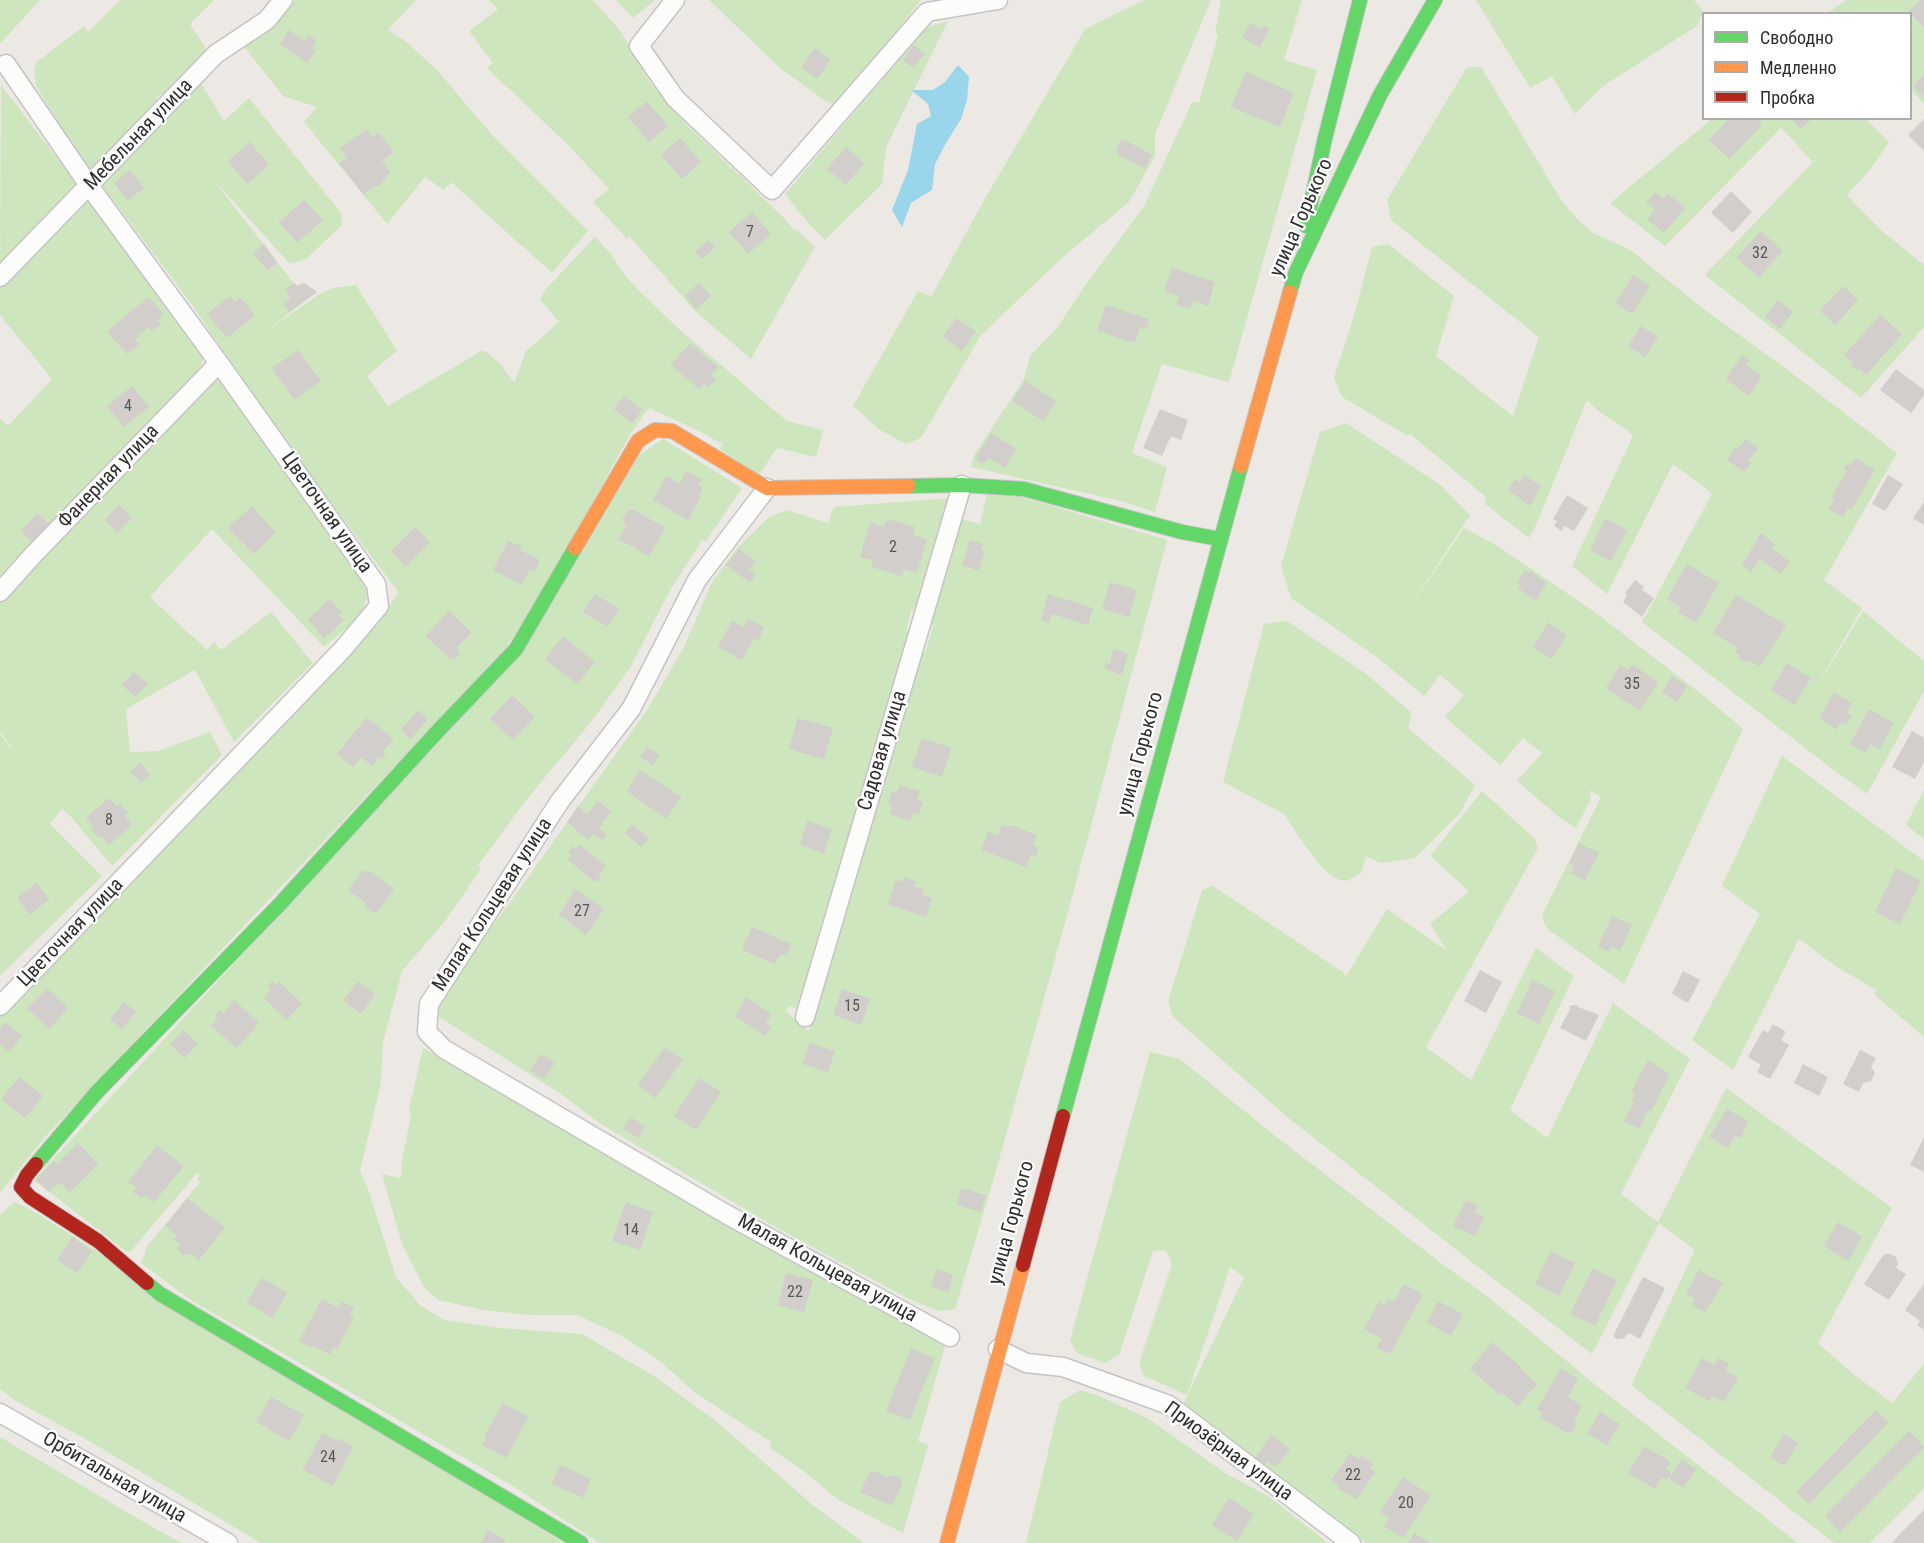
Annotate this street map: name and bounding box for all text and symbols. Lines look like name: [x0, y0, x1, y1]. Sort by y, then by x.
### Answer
legend: [1702, 12, 1912, 120]
text: Свободно: [1760, 27, 1833, 48]
text: Медленно: [1760, 57, 1837, 78]
street label: Мебельная улица: [80, 74, 198, 196]
text: Пробка: [1760, 87, 1815, 108]
street label: улица Горького: [1265, 155, 1339, 281]
house number: 7: [746, 223, 754, 243]
house number: 32: [1752, 244, 1768, 264]
house number: 4: [124, 397, 132, 417]
street label: Фанерная улица: [54, 420, 164, 534]
street label: Цветочная улица: [275, 448, 377, 578]
house number: 2: [889, 538, 897, 558]
house number: 35: [1624, 675, 1640, 695]
street label: Садовая улица: [853, 688, 913, 814]
street label: улица Горького: [1113, 690, 1169, 818]
house number: 8: [105, 811, 113, 831]
street label: Малая Кольцевая улица: [428, 814, 558, 996]
street label: Цветочная улица: [13, 874, 129, 992]
house number: 27: [574, 902, 590, 922]
house number: 15: [844, 997, 860, 1017]
street label: улица Горького: [984, 1159, 1040, 1287]
street label: Малая Кольцевая улица: [733, 1210, 921, 1328]
house number: 14: [623, 1221, 639, 1241]
house number: 22: [787, 1283, 803, 1303]
street label: Приозёрная улица: [1159, 1397, 1297, 1507]
street label: Орбитальная улица: [38, 1427, 190, 1529]
house number: 24: [320, 1448, 336, 1468]
house number: 22: [1345, 1466, 1361, 1486]
house number: 20: [1398, 1494, 1414, 1514]

